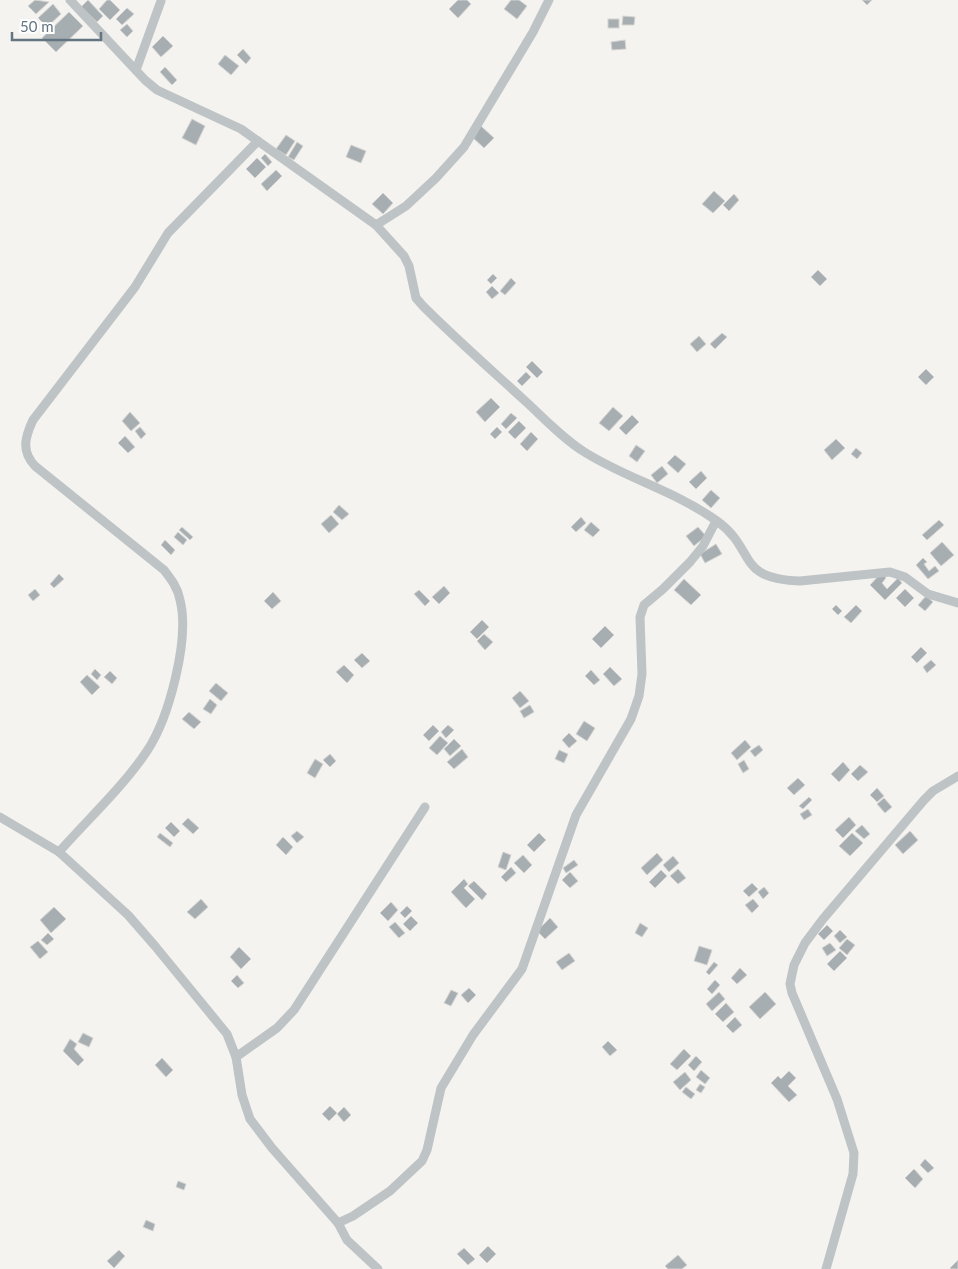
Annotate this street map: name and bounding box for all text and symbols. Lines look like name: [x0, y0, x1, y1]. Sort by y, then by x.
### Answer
scale bar: [12, 10, 101, 42]
text: 50 m: [20, 17, 54, 35]

